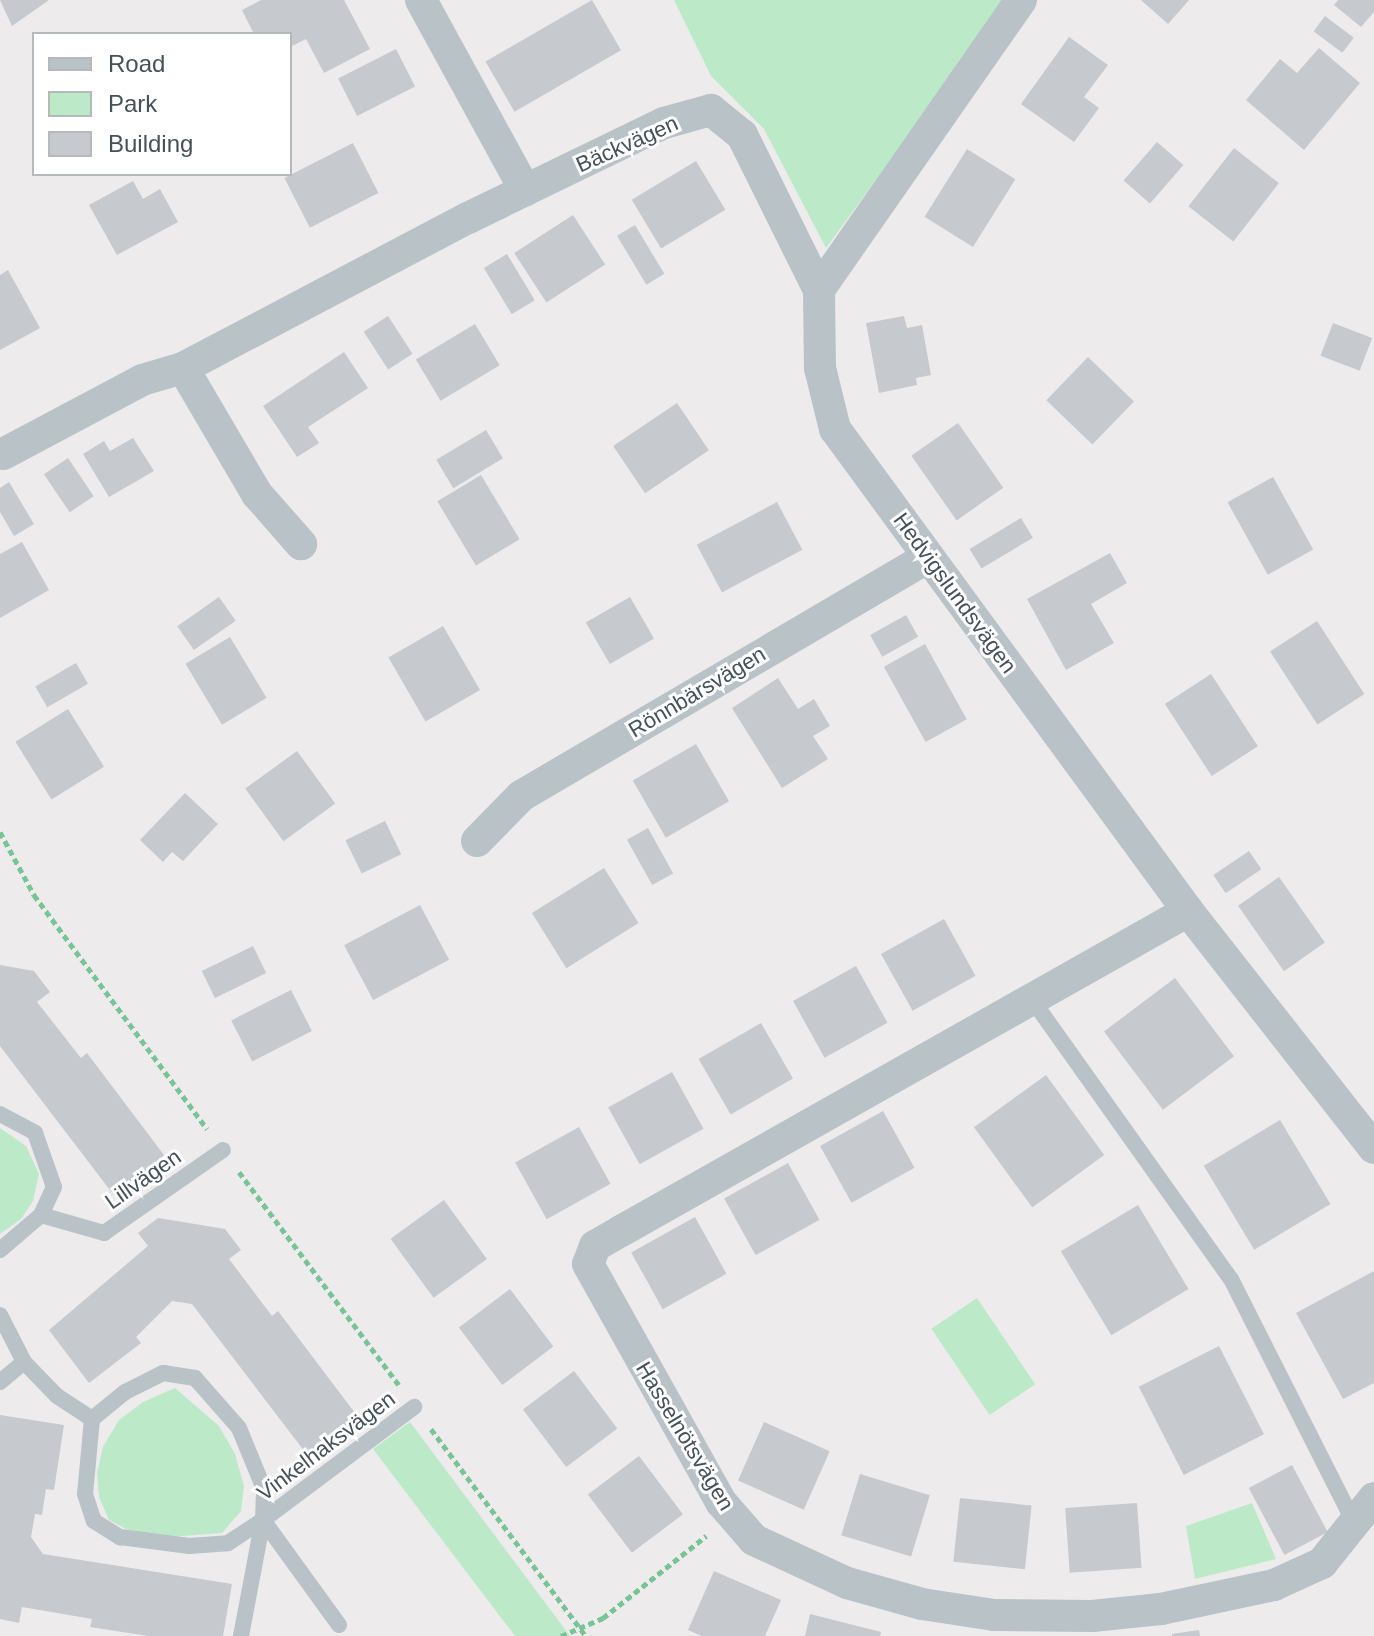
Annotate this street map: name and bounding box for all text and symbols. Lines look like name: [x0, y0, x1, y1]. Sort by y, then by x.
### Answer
legend: [32, 32, 292, 176]
text: Road: [108, 50, 165, 77]
text: Park: [108, 90, 157, 117]
street label: Bäckvägen: [572, 110, 682, 178]
text: Building: [108, 130, 193, 157]
street label: Hedvigslundsvägen: [888, 508, 1022, 678]
street label: Rönnbärsvägen: [624, 641, 770, 743]
street label: Lillvägen: [100, 1143, 186, 1215]
street label: Hasselnötsvägen: [630, 1357, 740, 1515]
street label: Vinkelhaksvägen: [252, 1386, 400, 1506]

